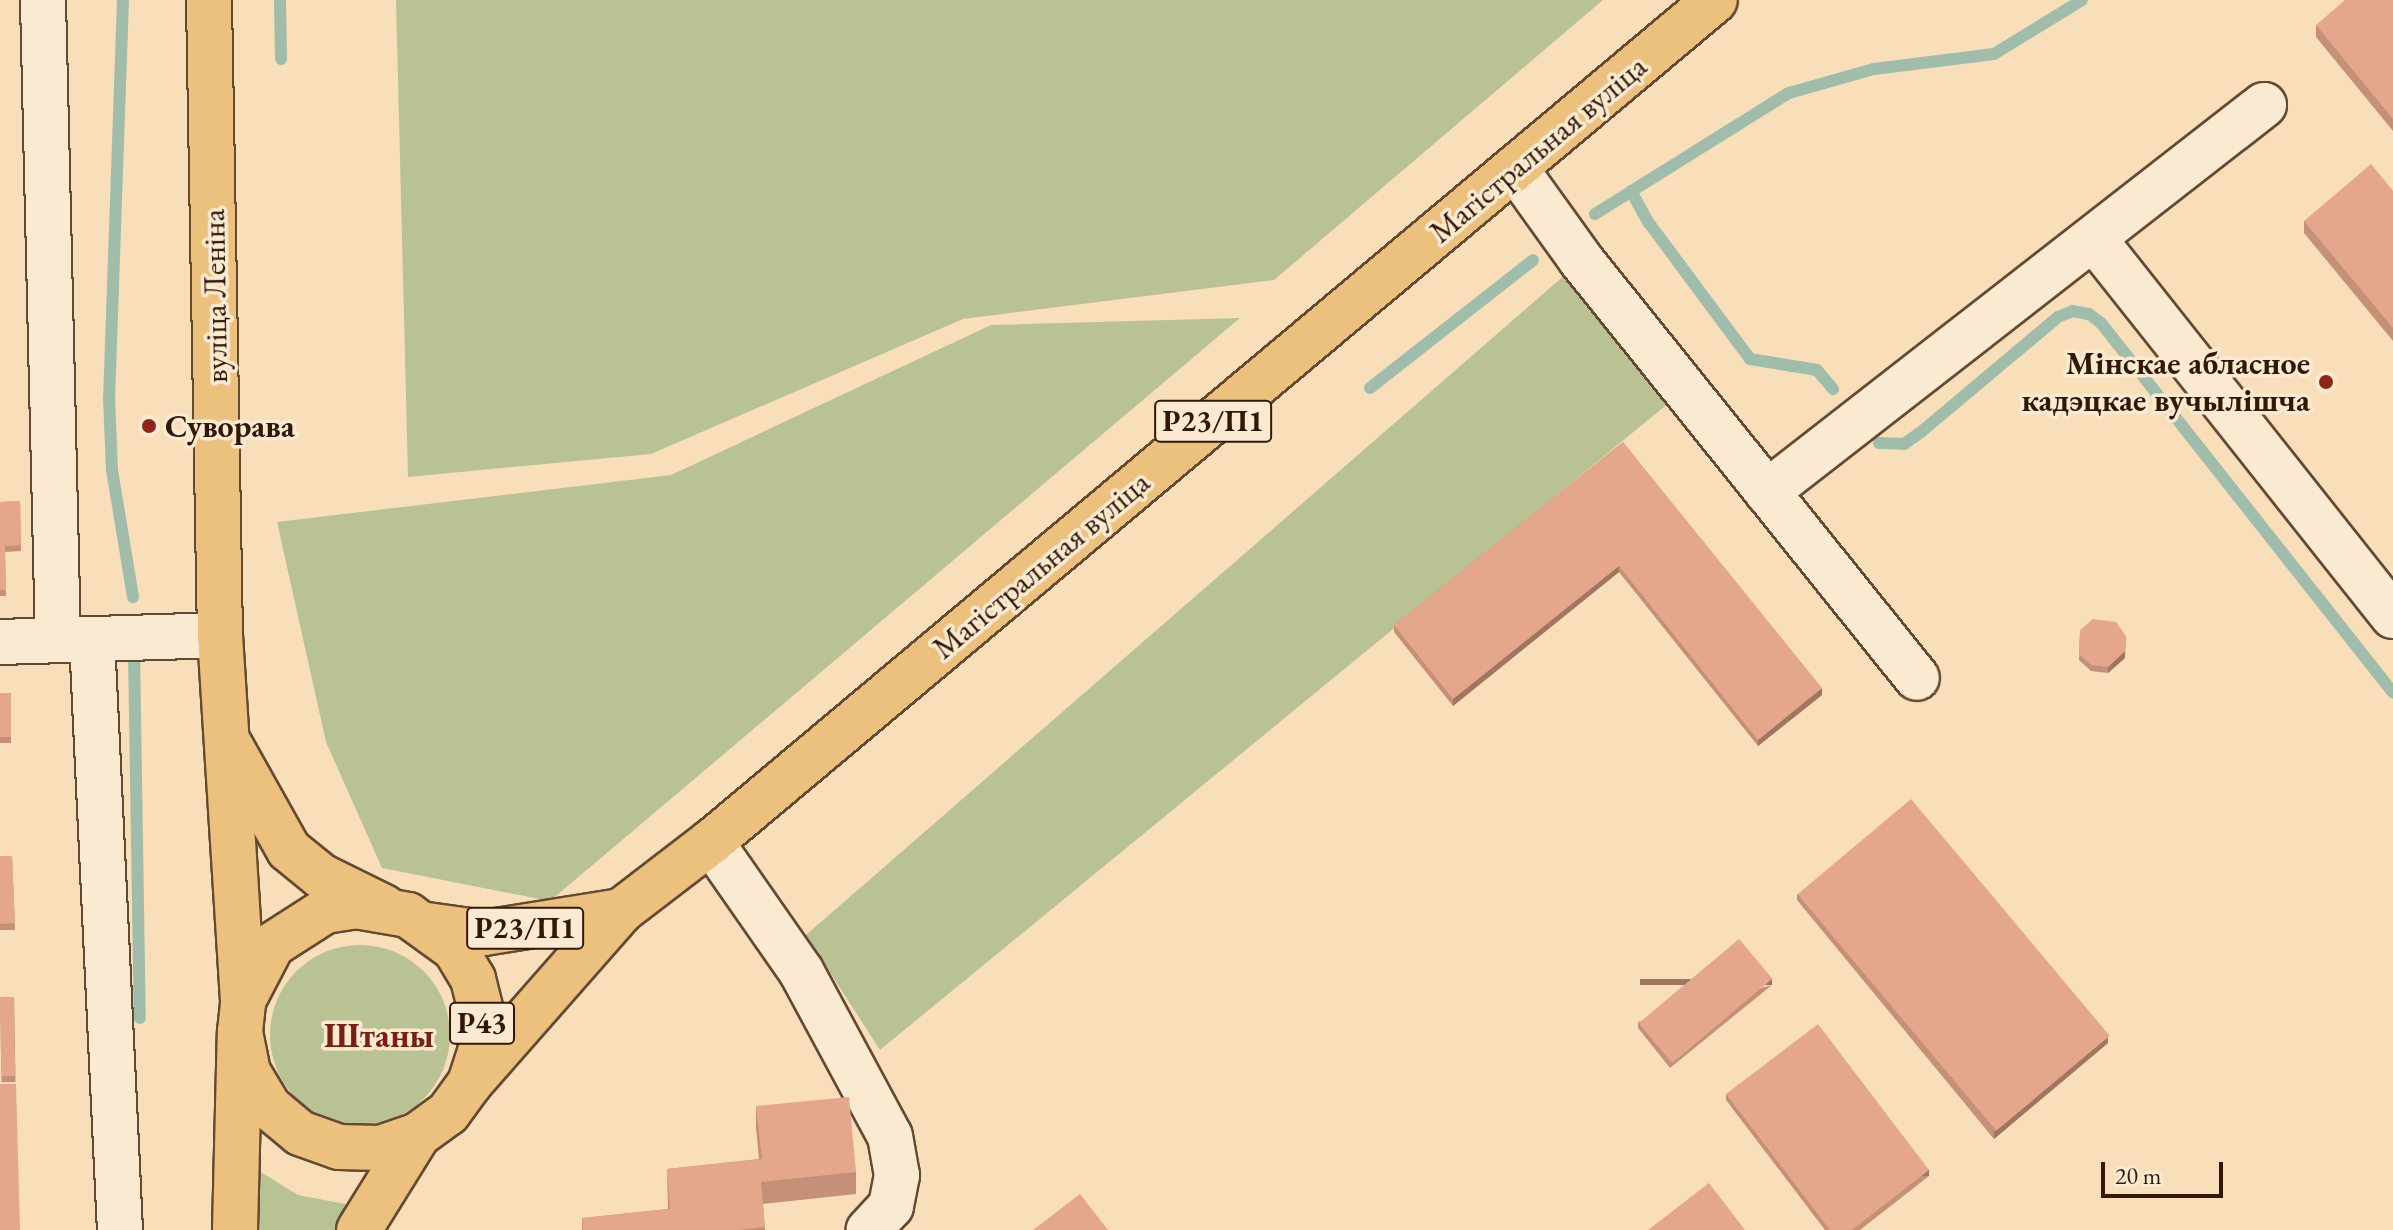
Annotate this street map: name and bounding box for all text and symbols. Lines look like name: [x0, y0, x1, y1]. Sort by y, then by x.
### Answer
street label: Магістральная вуліца: [1422, 47, 1654, 251]
street label: вуліца Леніна: [194, 209, 236, 383]
place label: Мінскае абласное кадэцкае вучылішча: [2021, 345, 2310, 420]
marker: Мінскае абласное кадэцкае вучылішча: [2317, 373, 2335, 391]
road number: Р23/П1: [1153, 395, 1273, 447]
place label: Суворава: [165, 407, 295, 445]
marker: Суворава: [140, 417, 158, 435]
street label: Магістральная вуліца: [925, 463, 1157, 667]
road number: Р23/П1: [465, 902, 585, 954]
road number: Р43: [448, 997, 516, 1049]
district label: Штаны: [324, 1016, 434, 1056]
scale bar: [2105, 1146, 2227, 1196]
text: 20 m: [2115, 1160, 2162, 1191]

